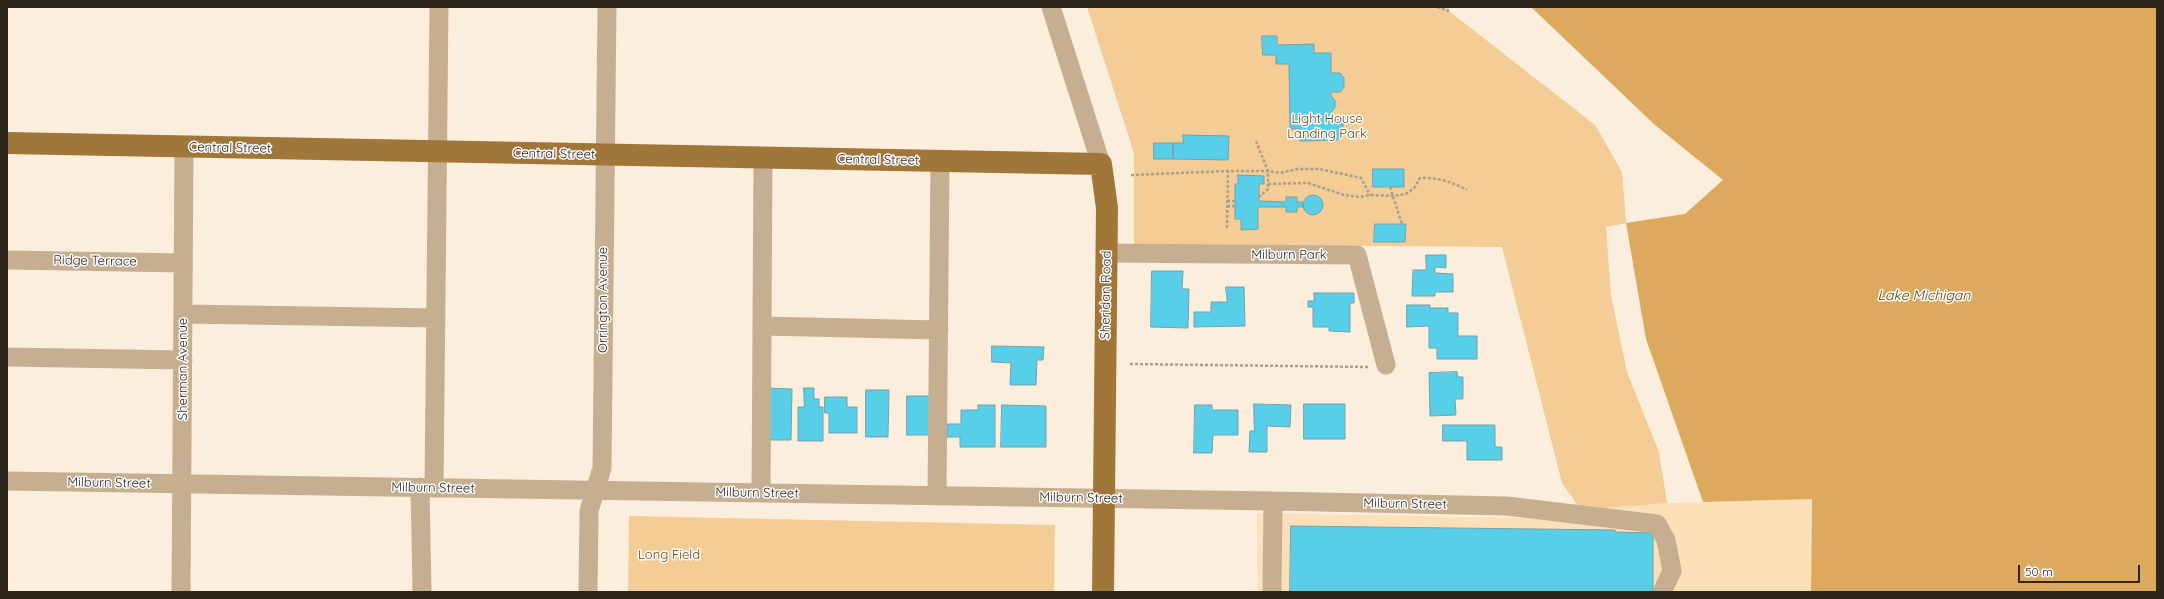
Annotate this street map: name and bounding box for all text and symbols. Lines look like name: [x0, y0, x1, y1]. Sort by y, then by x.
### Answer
park label: Light House Landing Park: [1287, 111, 1367, 142]
street label: Central Street: [189, 139, 271, 157]
street label: Central Street: [513, 145, 595, 163]
street label: Central Street: [837, 151, 919, 169]
street label: Orrington Avenue: [595, 247, 611, 353]
street label: Milburn Park: [1251, 247, 1327, 263]
street label: Sheridan Road: [1097, 250, 1115, 340]
street label: Ridge Terrace: [53, 252, 137, 270]
water label: Lake Michigan: [1878, 288, 1970, 304]
street label: Sherman Avenue: [175, 318, 191, 420]
street label: Milburn Street: [67, 474, 151, 492]
street label: Milburn Street: [391, 479, 475, 497]
street label: Milburn Street: [715, 484, 799, 502]
street label: Milburn Street: [1039, 489, 1123, 507]
street label: Milburn Street: [1363, 495, 1447, 513]
park label: Long Field: [638, 547, 700, 563]
scale bar: [2020, 557, 2142, 583]
text: 50 m: [2025, 564, 2053, 579]

